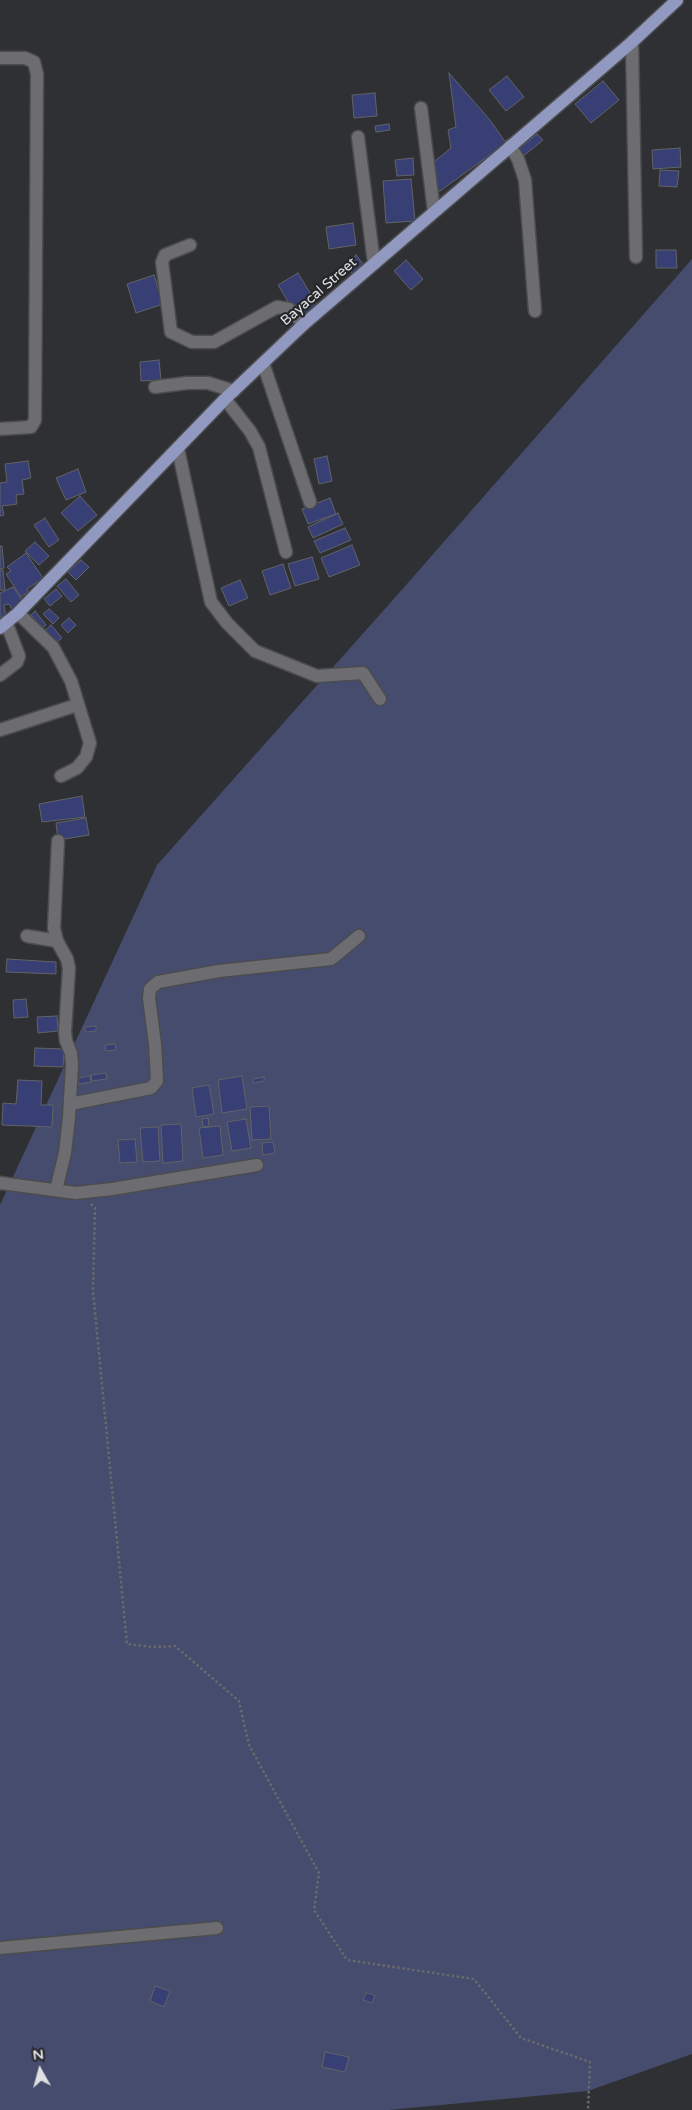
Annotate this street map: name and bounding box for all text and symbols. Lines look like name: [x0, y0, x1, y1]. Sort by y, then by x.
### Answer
street label: Bayacal Street: [278, 254, 360, 330]
north arrow: [15, 2045, 65, 2095]
text: N: [31, 2045, 45, 2064]

